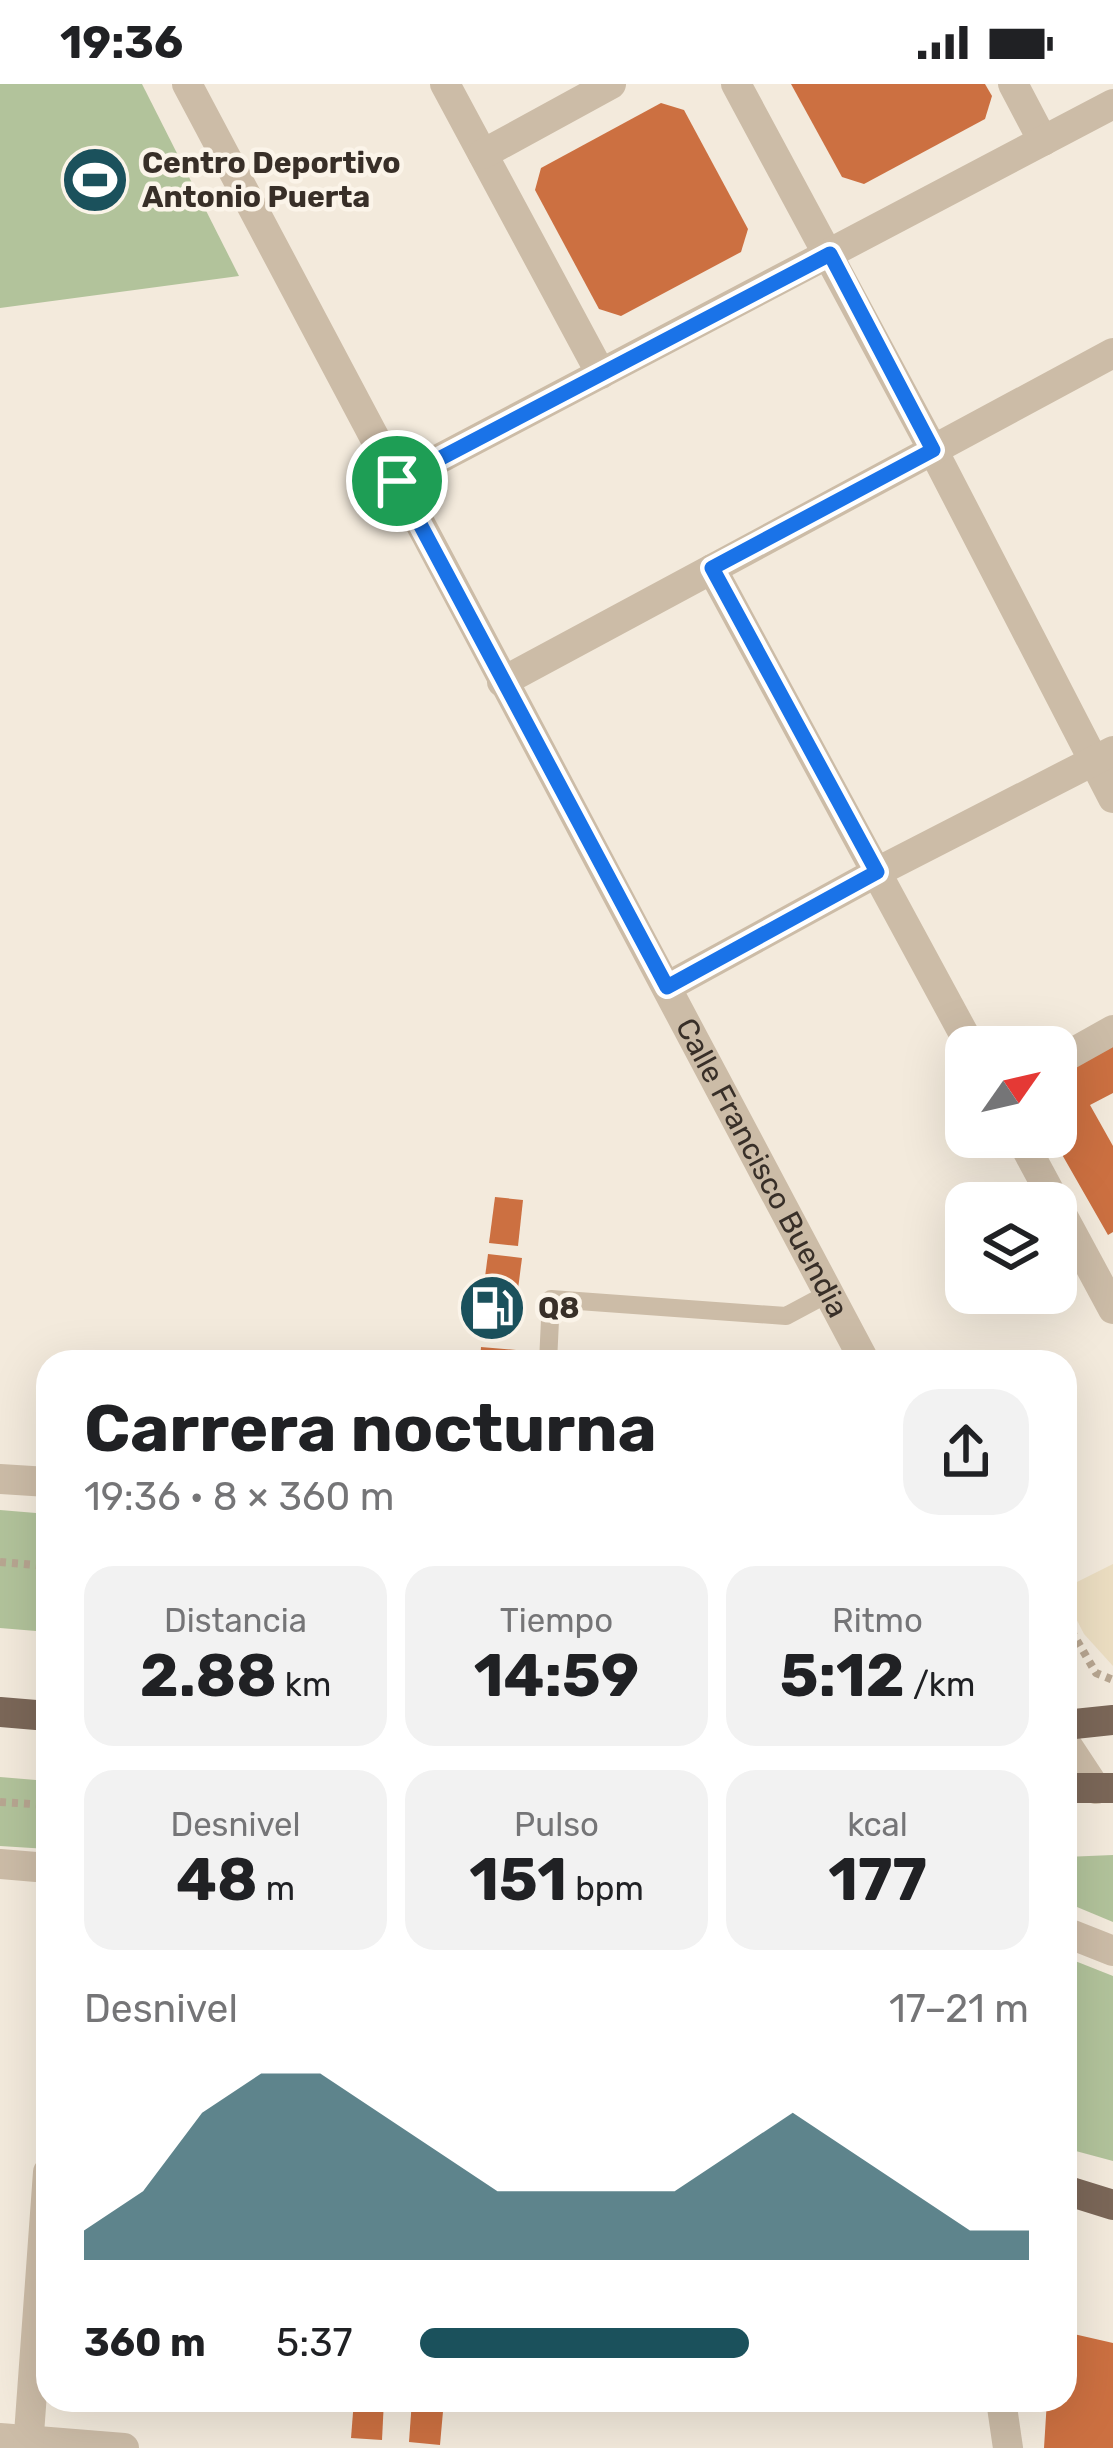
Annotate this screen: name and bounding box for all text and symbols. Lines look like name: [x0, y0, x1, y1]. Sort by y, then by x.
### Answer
text: 19:36: [60, 16, 183, 69]
sports icon: Centro Deportivo Antonio Puerta: [60, 145, 130, 215]
place label: Centro Deportivo Antonio Puerta: [142, 145, 401, 215]
pin: [346, 430, 448, 532]
icon: arrive: [364, 448, 430, 514]
street label: Calle Francisco Buendia: [668, 1012, 856, 1324]
north arrow: [945, 1026, 1077, 1158]
map controls: [945, 1026, 1077, 1314]
button: layers: [945, 1182, 1077, 1314]
fuel station icon: Q8: [457, 1273, 527, 1343]
place label: Q8: [538, 1290, 580, 1326]
text: Carrera nocturna: [84, 1389, 657, 1468]
button: share: [903, 1389, 1029, 1515]
text: 19:36 · 8 × 360 m: [84, 1474, 394, 1520]
text: Distancia: [164, 1601, 307, 1640]
text: Tiempo: [500, 1601, 613, 1640]
text: Ritmo: [832, 1601, 923, 1640]
text: 2.88: [140, 1640, 277, 1711]
text: 14:59: [474, 1640, 639, 1711]
text: 5:12: [780, 1640, 905, 1711]
text: km: [277, 1665, 331, 1704]
text: /km: [905, 1665, 975, 1704]
text: Desnivel: [170, 1805, 301, 1844]
text: Pulso: [514, 1805, 599, 1844]
text: kcal: [847, 1805, 908, 1844]
text: 48: [176, 1844, 258, 1915]
text: 151: [469, 1844, 567, 1915]
text: 177: [828, 1844, 927, 1915]
text: m: [258, 1869, 295, 1908]
text: bpm: [567, 1869, 644, 1908]
text: Desnivel: [84, 1986, 238, 2032]
text: 17–21 m: [889, 1986, 1029, 2032]
text: 360 m: [84, 2320, 206, 2366]
text: 5:37: [276, 2320, 353, 2366]

